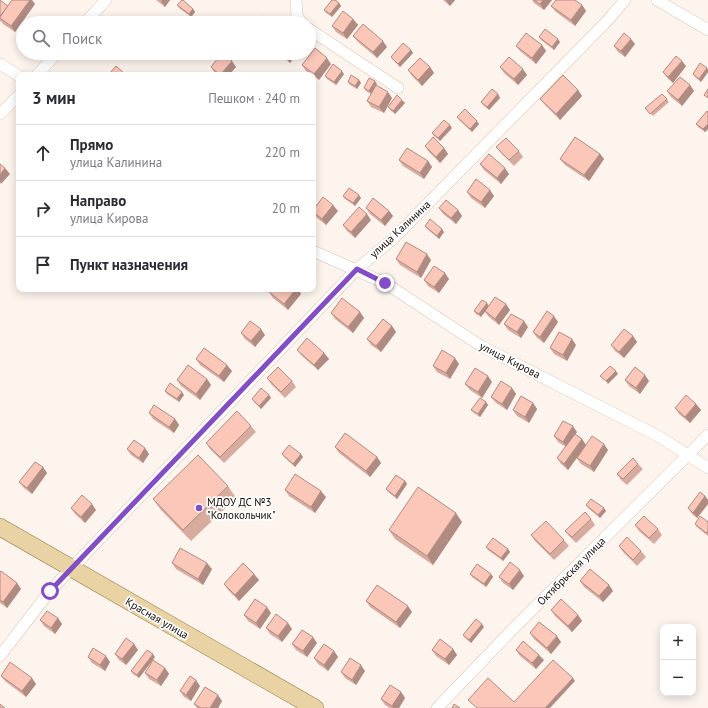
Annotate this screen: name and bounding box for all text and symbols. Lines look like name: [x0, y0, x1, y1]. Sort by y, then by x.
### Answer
search box: [16, 16, 316, 60]
icon: search: [30, 27, 52, 49]
text: Поиск: [62, 29, 102, 48]
text: 3 мин: [32, 87, 76, 109]
text: Пешком · 240 m: [208, 90, 300, 107]
text: Прямо: [70, 135, 113, 154]
icon: ahead: [32, 142, 54, 164]
text: 220 m: [265, 144, 300, 161]
text: улица Калинина: [70, 154, 162, 171]
text: Направо: [70, 191, 126, 210]
street label: улица Калинина: [367, 197, 433, 261]
icon: right: [32, 198, 54, 220]
text: 20 m: [272, 200, 300, 217]
text: улица Кирова: [70, 210, 149, 227]
icon: arrive: [32, 254, 54, 276]
text: Пункт назначения: [70, 255, 188, 274]
route end: [376, 274, 394, 292]
street label: улица Кирова: [477, 339, 543, 381]
place label: МДОУ ДС №3 "Колокольчик": [207, 495, 276, 522]
marker: МДОУ ДС №3 "Колокольчик": [194, 503, 204, 513]
street label: Октябрьская улица: [534, 534, 608, 608]
route start: [41, 582, 59, 600]
street label: Красная улица: [123, 594, 191, 642]
map controls: [660, 624, 696, 696]
button: +: [660, 624, 696, 660]
button: −: [660, 660, 696, 696]

